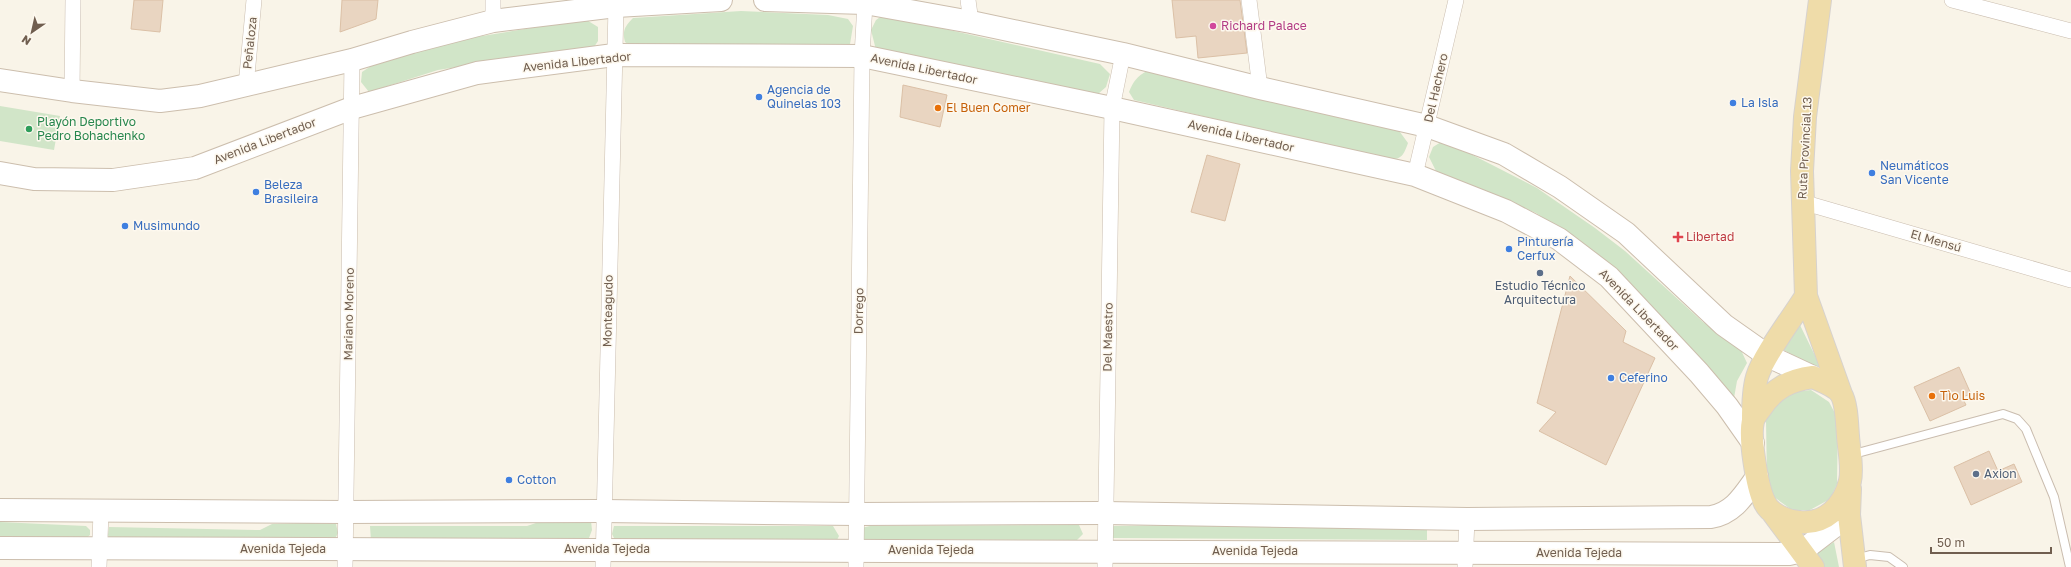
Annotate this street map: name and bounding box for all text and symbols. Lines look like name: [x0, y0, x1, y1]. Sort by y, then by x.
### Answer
north arrow: [12, 12, 52, 52]
street label: Peñaloza: [239, 16, 260, 70]
place label: Richard Palace: [1221, 18, 1307, 33]
marker: Richard Palace: [1208, 21, 1218, 31]
text: N: [19, 33, 33, 48]
street label: Avenida Libertador: [522, 48, 632, 75]
street label: Avenida Libertador: [869, 50, 979, 87]
street label: Del Hachero: [1420, 52, 1451, 124]
place label: Agencia de Quinelas 103: [767, 82, 841, 111]
marker: Agencia de Quinelas 103: [754, 92, 764, 102]
place label: La Isla: [1741, 95, 1779, 110]
street label: Ruta Provincial 13: [1794, 96, 1815, 200]
marker: La Isla: [1728, 98, 1738, 108]
place label: El Buen Comer: [946, 100, 1031, 115]
marker: El Buen Comer: [933, 103, 943, 113]
place label: Playón Deportivo Pedro Bohachenko: [37, 114, 145, 143]
street label: Avenida Libertador: [211, 114, 319, 167]
street label: Avenida Libertador: [1186, 116, 1296, 155]
marker: Playón Deportivo Pedro Bohachenko: [24, 124, 34, 134]
place label: Neumáticos San Vicente: [1880, 158, 1949, 187]
marker: Neumáticos San Vicente: [1867, 168, 1877, 178]
place label: Beleza Brasileira: [264, 177, 318, 206]
marker: Beleza Brasileira: [251, 187, 261, 197]
place label: Musimundo: [133, 218, 200, 233]
marker: Musimundo: [120, 221, 130, 231]
street label: El Mensú: [1909, 226, 1963, 255]
place label: Libertad: [1686, 229, 1734, 244]
marker: Libertad: [1673, 232, 1683, 242]
place label: Pinturería Cerfux: [1517, 234, 1574, 263]
marker: Pinturería Cerfux: [1504, 244, 1514, 254]
street label: Avenida Libertador: [1596, 265, 1683, 354]
street label: Mariano Moreno: [340, 267, 357, 361]
marker: Estudio Técnico Arquitectura: [1535, 268, 1545, 278]
street label: Monteagudo: [599, 275, 616, 347]
place label: Estudio Técnico Arquitectura: [1495, 278, 1585, 307]
street label: Dorrego: [851, 288, 866, 334]
street label: Del Maestro: [1099, 302, 1116, 372]
place label: Ceferino: [1619, 370, 1668, 385]
marker: Ceferino: [1606, 373, 1616, 383]
place label: Tìo Luis: [1940, 388, 1985, 403]
marker: Tìo Luis: [1927, 391, 1937, 401]
place label: Axion: [1984, 466, 2017, 481]
marker: Axion: [1971, 469, 1981, 479]
place label: Cotton: [517, 472, 556, 487]
marker: Cotton: [504, 475, 514, 485]
scale bar: [1931, 529, 2051, 555]
text: 50 m: [1937, 535, 1965, 550]
street label: Avenida Tejeda: [240, 541, 326, 556]
street label: Avenida Tejeda: [564, 541, 650, 556]
street label: Avenida Tejeda: [888, 542, 974, 557]
street label: Avenida Tejeda: [1212, 543, 1298, 558]
street label: Avenida Tejeda: [1536, 545, 1622, 560]

